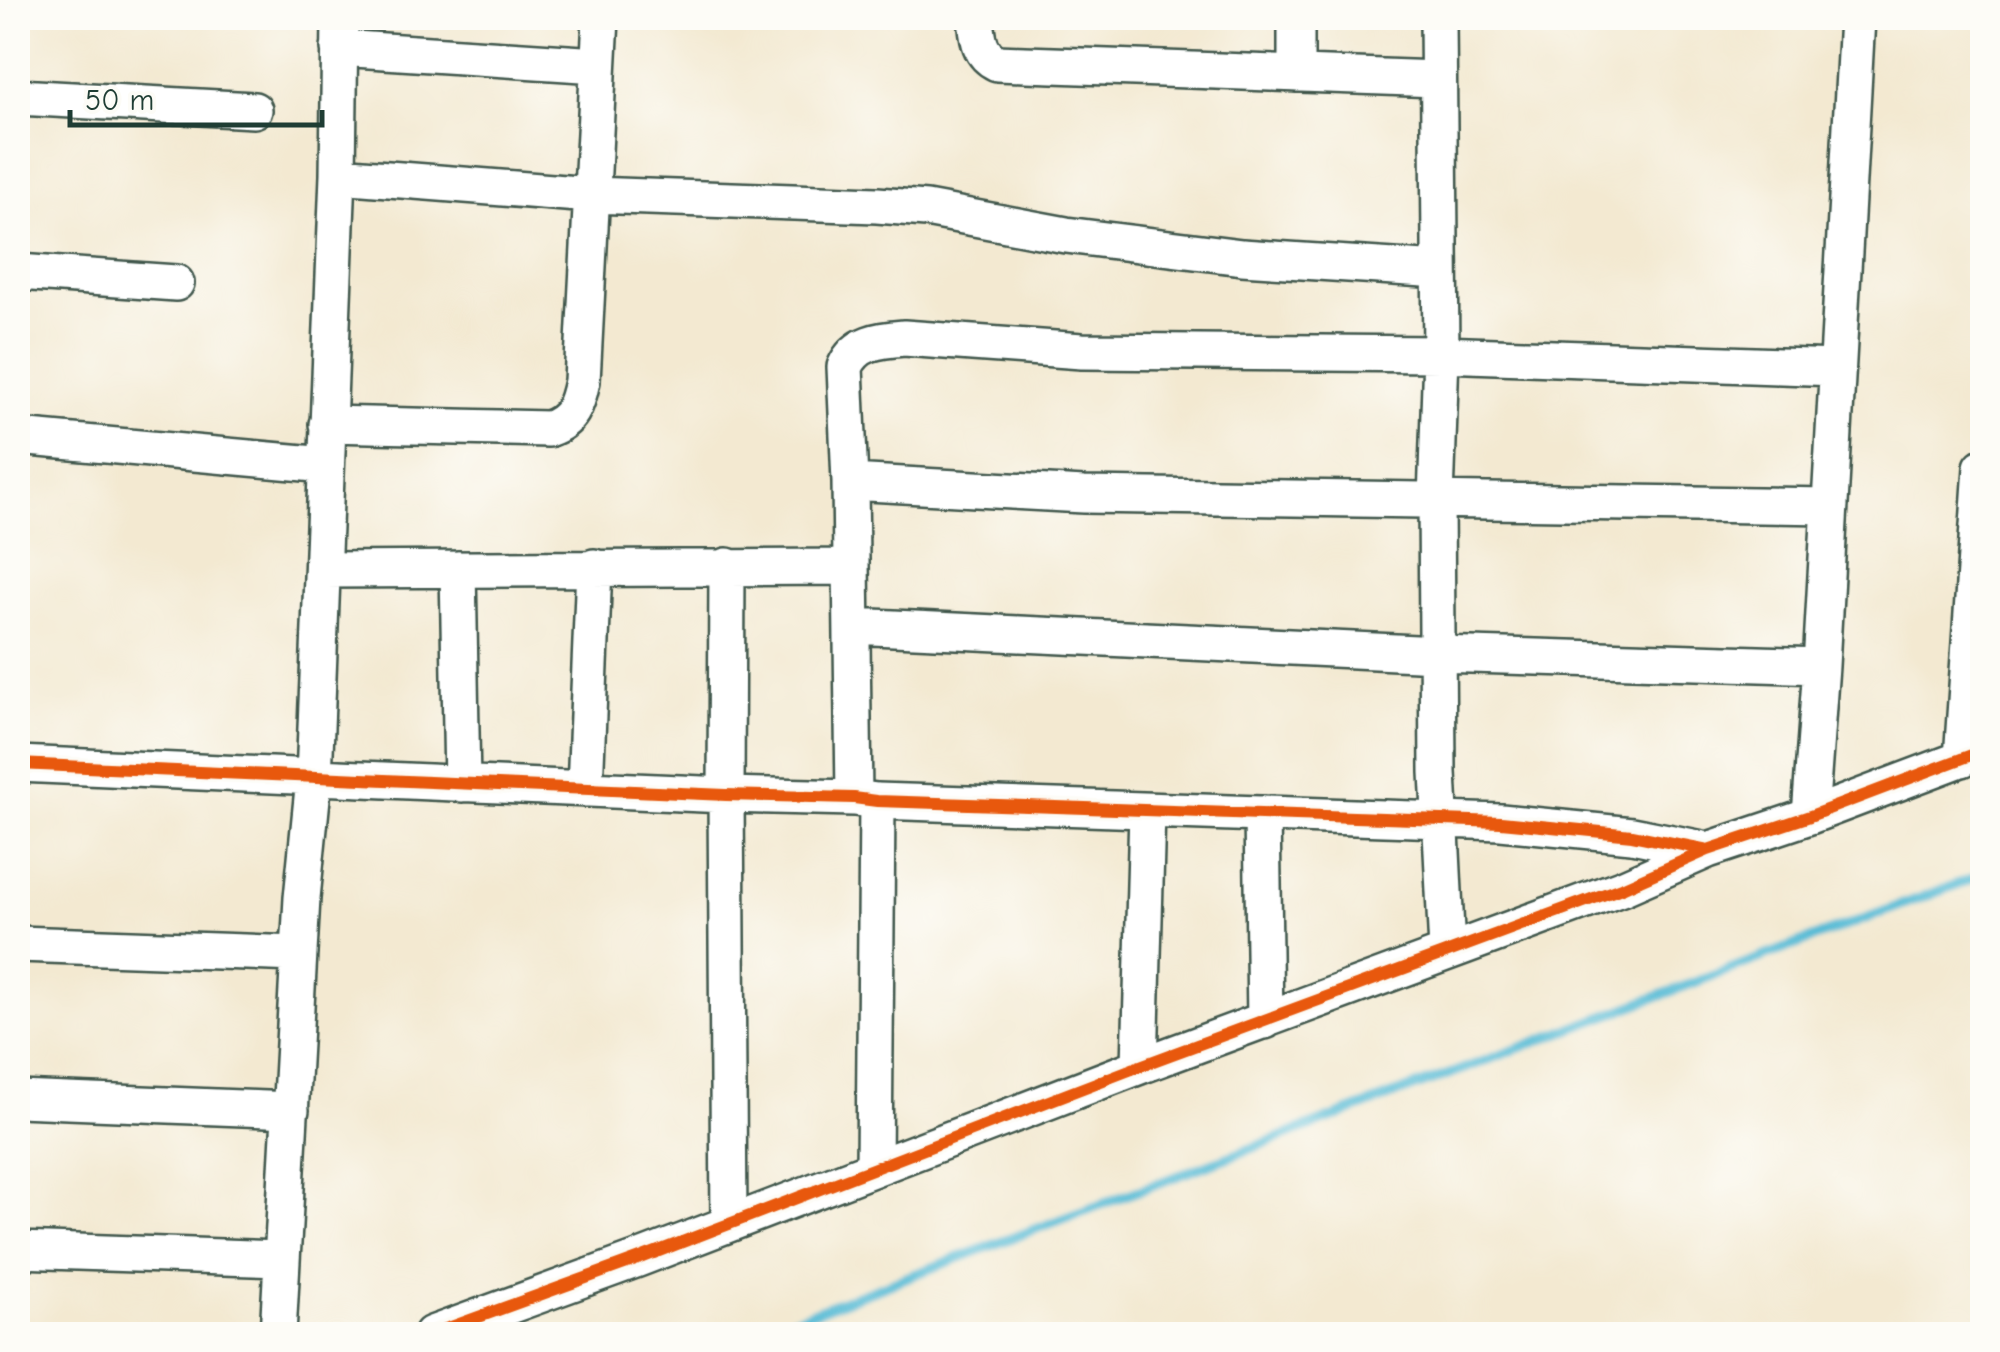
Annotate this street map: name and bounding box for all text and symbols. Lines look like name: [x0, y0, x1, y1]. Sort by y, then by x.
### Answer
scale bar: [70, 65, 322, 127]
text: 50 m: [85, 83, 154, 118]

